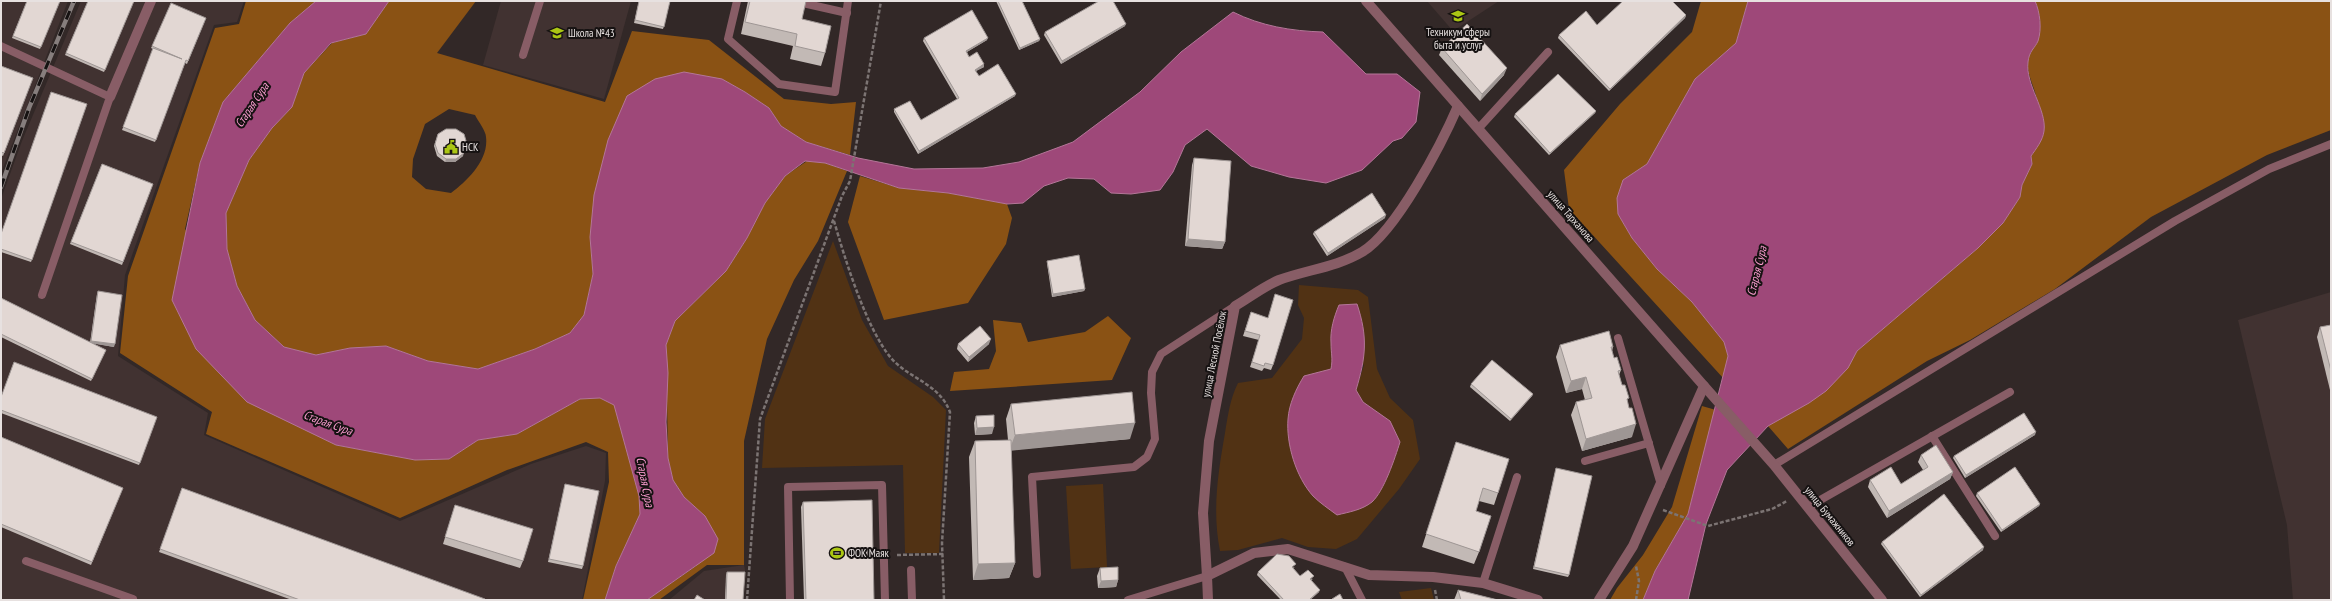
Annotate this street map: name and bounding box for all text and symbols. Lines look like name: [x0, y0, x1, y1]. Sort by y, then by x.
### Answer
school or university icon: Техникум сферы быта и услуг: [1450, 8, 1466, 24]
school or university icon: Школа №43: [549, 25, 565, 41]
place label: Техникум сферы быта и услуг: [1426, 25, 1490, 52]
place label: Школа №43: [568, 26, 615, 40]
water label: Старая Сура: [231, 79, 273, 130]
public building icon: НСК: [443, 139, 459, 155]
place label: НСК: [462, 140, 479, 154]
street label: улица Тарханова: [1544, 187, 1598, 245]
water label: Старая Сура: [1743, 243, 1770, 297]
street label: улица Лесной Посёлок: [1199, 309, 1229, 398]
water label: Старая Сура: [302, 407, 356, 439]
water label: Старая Сура: [633, 456, 658, 509]
street label: улица Бумажников: [1802, 483, 1859, 549]
sports icon: ФОК Маяк: [829, 545, 845, 561]
place label: ФОК Маяк: [848, 546, 889, 560]

